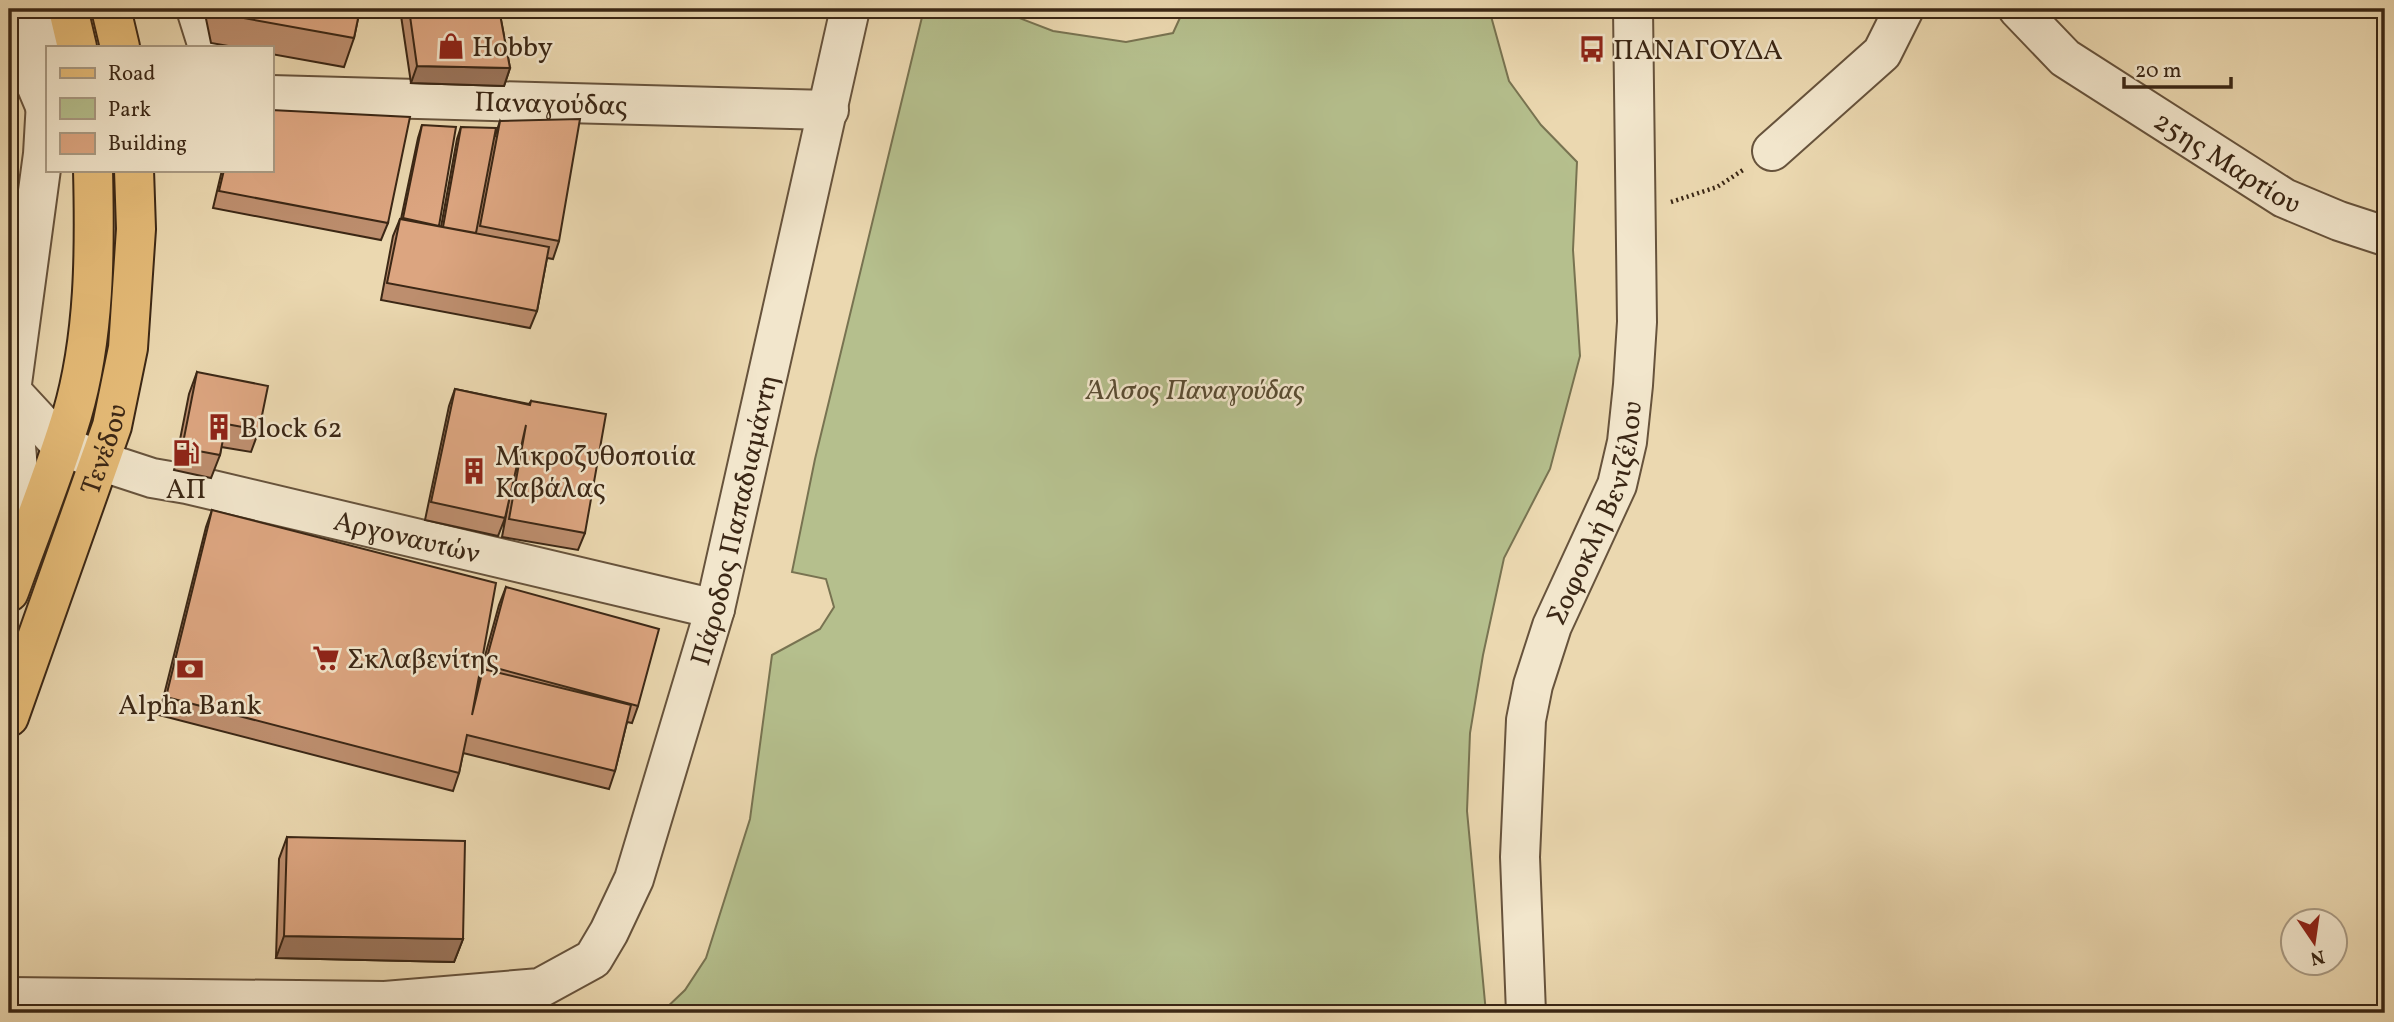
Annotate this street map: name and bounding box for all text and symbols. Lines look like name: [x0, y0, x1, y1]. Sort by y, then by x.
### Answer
place label: Hobby: [472, 29, 553, 68]
shop icon: Hobby: [436, 31, 466, 61]
place label: ΠΑΝΑΓΟΥΔΑ: [1613, 32, 1783, 71]
bus stop icon: ΠΑΝΑΓΟΥΔΑ: [1577, 34, 1607, 64]
legend: [46, 46, 273, 172]
scale bar: [2124, 46, 2231, 90]
text: 20 m: [2135, 57, 2181, 86]
text: Road: [108, 60, 155, 89]
street label: Παναγούδας: [474, 83, 628, 127]
text: Park: [108, 96, 151, 125]
street label: 25ης Μαρτίου: [2145, 103, 2306, 225]
text: Building: [108, 130, 187, 159]
street label: Πάροδος Παπαδιαμάντη: [682, 371, 789, 671]
park label: Άλσος Παναγούδας: [1085, 372, 1305, 411]
street label: Σοφοκλή Βενιζέλου: [1538, 399, 1653, 632]
street label: Τενέδου: [72, 401, 138, 501]
place label: Block 62: [240, 410, 343, 449]
building icon: Block 62: [204, 412, 234, 442]
fuel station icon: ΑΠ: [171, 438, 201, 468]
place label: Μικροζυθοποιία Καβάλας: [495, 438, 696, 509]
building icon: Μικροζυθοποιία Καβάλας: [459, 456, 489, 486]
place label: ΑΠ: [166, 471, 206, 510]
street label: Αργοναυτών: [329, 502, 484, 575]
place label: Σκλαβενίτης: [347, 641, 499, 680]
supermarket icon: Σκλαβενίτης: [311, 643, 341, 673]
bank icon: Alpha Bank: [175, 654, 205, 684]
place label: Alpha Bank: [118, 687, 262, 726]
north arrow: [2278, 906, 2348, 976]
text: N: [2308, 942, 2327, 971]

